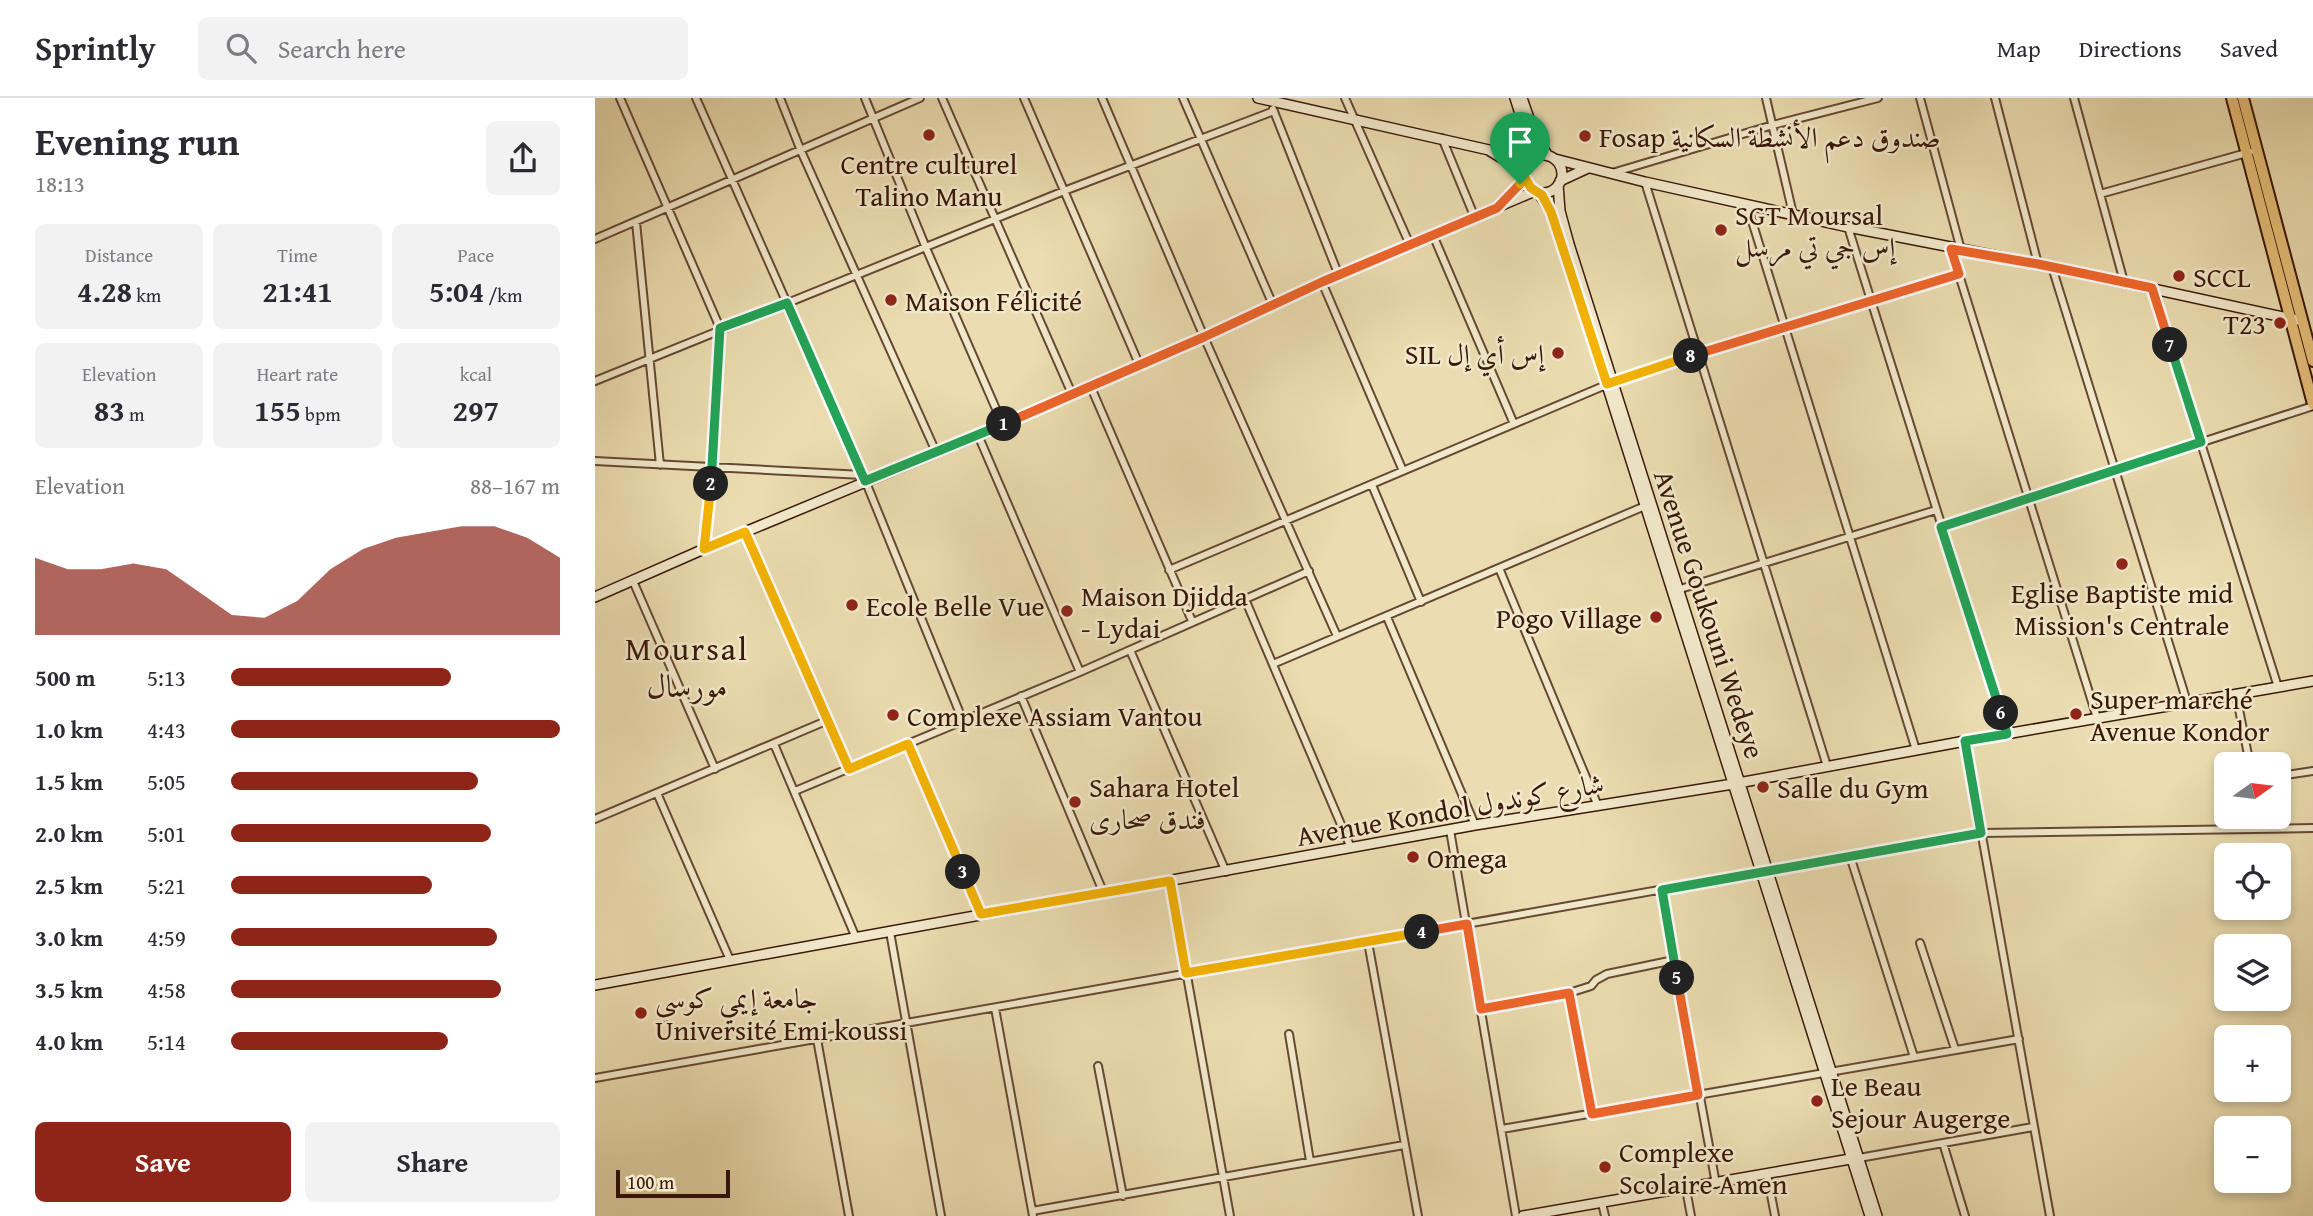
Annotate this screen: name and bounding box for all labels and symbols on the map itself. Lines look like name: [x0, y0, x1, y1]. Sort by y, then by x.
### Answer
pin: [1490, 112, 1550, 184]
place label: Fosap صندوق دعم الأنشطة السكانية: [1599, 116, 1940, 164]
marker: Centre culturel Talino Manu: [921, 127, 937, 143]
marker: Fosap صندوق دعم الأنشطة السكانية: [1577, 128, 1593, 144]
place label: Centre culturel Talino Manu: [841, 143, 1018, 216]
place label: SGT Moursal إس جي تي مرسل: [1735, 194, 1897, 270]
marker: SGT Moursal إس جي تي مرسل: [1713, 222, 1729, 238]
place label: SCCL: [2193, 256, 2251, 297]
marker: SCCL: [2171, 268, 2187, 284]
place label: Maison Félicité: [905, 280, 1082, 321]
marker: Maison Félicité: [883, 292, 899, 308]
place label: T23: [2223, 303, 2266, 344]
marker: T23: [2272, 315, 2288, 331]
pin: 7: [2153, 328, 2187, 362]
place label: SIL إس أي إل: [1405, 333, 1546, 377]
pin: 8: [1673, 338, 1709, 374]
marker: SIL إس أي إل: [1550, 345, 1566, 361]
pin: 1: [987, 406, 1021, 442]
street label: Avenue Goukouni Wedeye: [1644, 464, 1776, 764]
pin: 2: [694, 466, 729, 502]
marker: Eglise Baptiste mid Mission's Centrale: [2114, 556, 2130, 572]
place label: Eglise Baptiste mid Mission's Centrale: [2011, 572, 2233, 645]
place label: Maison Djidda - Lydai: [1081, 575, 1249, 648]
place label: Ecole Belle Vue: [866, 585, 1045, 626]
marker: Ecole Belle Vue: [844, 597, 860, 613]
place label: Pogo Village: [1496, 597, 1642, 638]
marker: Maison Djidda - Lydai: [1059, 603, 1075, 619]
marker: Pogo Village: [1648, 609, 1664, 625]
district label: Moursal مورسال: [625, 625, 749, 709]
place label: Super marché Avenue Kondor: [2090, 678, 2270, 751]
place label: Complexe Assiam Vantou: [907, 695, 1203, 736]
pin: 6: [1983, 696, 2019, 730]
marker: Super marché Avenue Kondor: [2068, 706, 2084, 722]
marker: Complexe Assiam Vantou: [885, 707, 901, 723]
north arrow: [2214, 752, 2291, 830]
street label: Avenue Kondol شارع كوندول: [1293, 762, 1608, 860]
place label: Sahara Hotel فندق صحارى: [1089, 766, 1239, 839]
place label: Salle du Gym: [1777, 767, 1929, 808]
marker: Salle du Gym: [1755, 779, 1771, 795]
marker: Sahara Hotel فندق صحارى: [1067, 794, 1083, 810]
place label: Omega: [1427, 837, 1508, 878]
marker: Omega: [1405, 849, 1421, 865]
pin: 3: [945, 854, 981, 890]
pin: 4: [1405, 914, 1439, 950]
pin: 5: [1659, 960, 1695, 996]
place label: جامعة إيمي كوسي Université Emi koussi: [655, 977, 908, 1050]
marker: جامعة إيمي كوسي Université Emi koussi: [633, 1005, 649, 1021]
place label: Le Beau Sejour Augerge: [1831, 1065, 2010, 1138]
marker: Le Beau Sejour Augerge: [1809, 1093, 1825, 1109]
place label: Complexe Scolaire Amen: [1619, 1131, 1788, 1204]
marker: Complexe Scolaire Amen: [1597, 1159, 1613, 1175]
scale bar: [616, 1167, 730, 1199]

